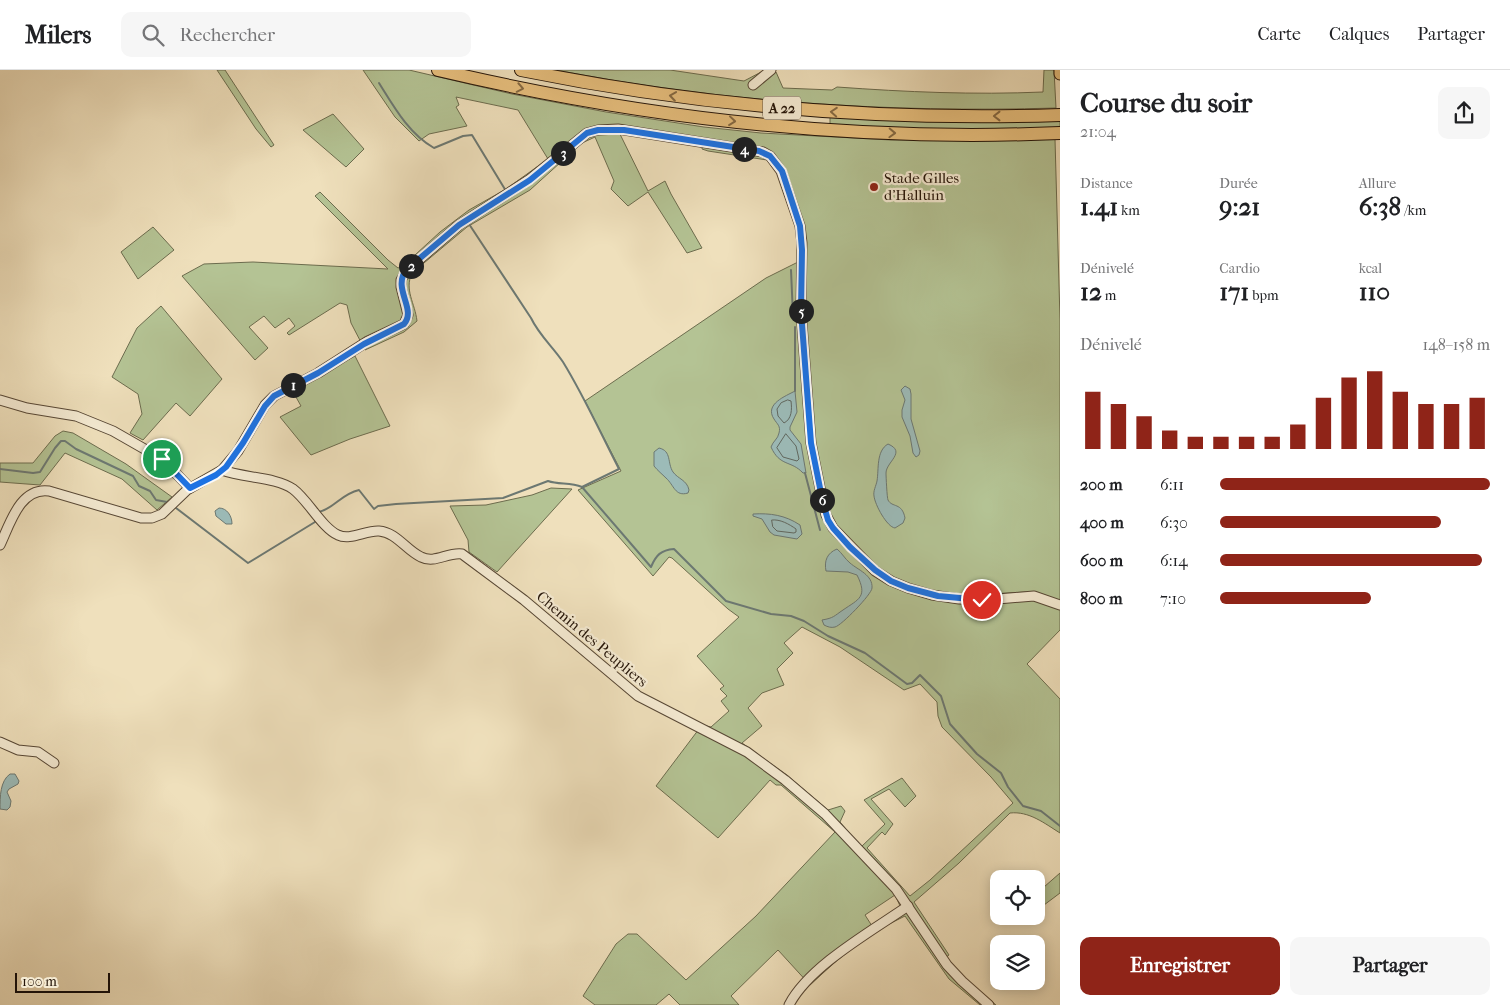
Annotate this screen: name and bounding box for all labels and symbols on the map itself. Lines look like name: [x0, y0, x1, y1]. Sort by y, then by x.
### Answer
one-way arrow: [515, 82, 524, 93]
one-way arrow: [668, 91, 676, 102]
road number: A 22: [763, 96, 801, 119]
one-way arrow: [830, 106, 838, 117]
one-way arrow: [993, 111, 1000, 121]
one-way arrow: [728, 115, 736, 126]
one-way arrow: [889, 127, 897, 138]
pin: 4: [732, 136, 756, 162]
pin: 3: [550, 140, 576, 166]
place label: Stade Gilles d'Halluin: [884, 169, 959, 204]
marker: Stade Gilles d'Halluin: [868, 181, 880, 193]
pin: 2: [398, 254, 424, 278]
pin: 5: [788, 298, 814, 324]
pin: 1: [280, 372, 306, 398]
pin: [141, 438, 183, 480]
pin: 6: [810, 488, 834, 512]
pin: [961, 579, 1003, 621]
street label: Chemin des Peupliers: [533, 587, 652, 691]
scale bar: [15, 970, 110, 993]

